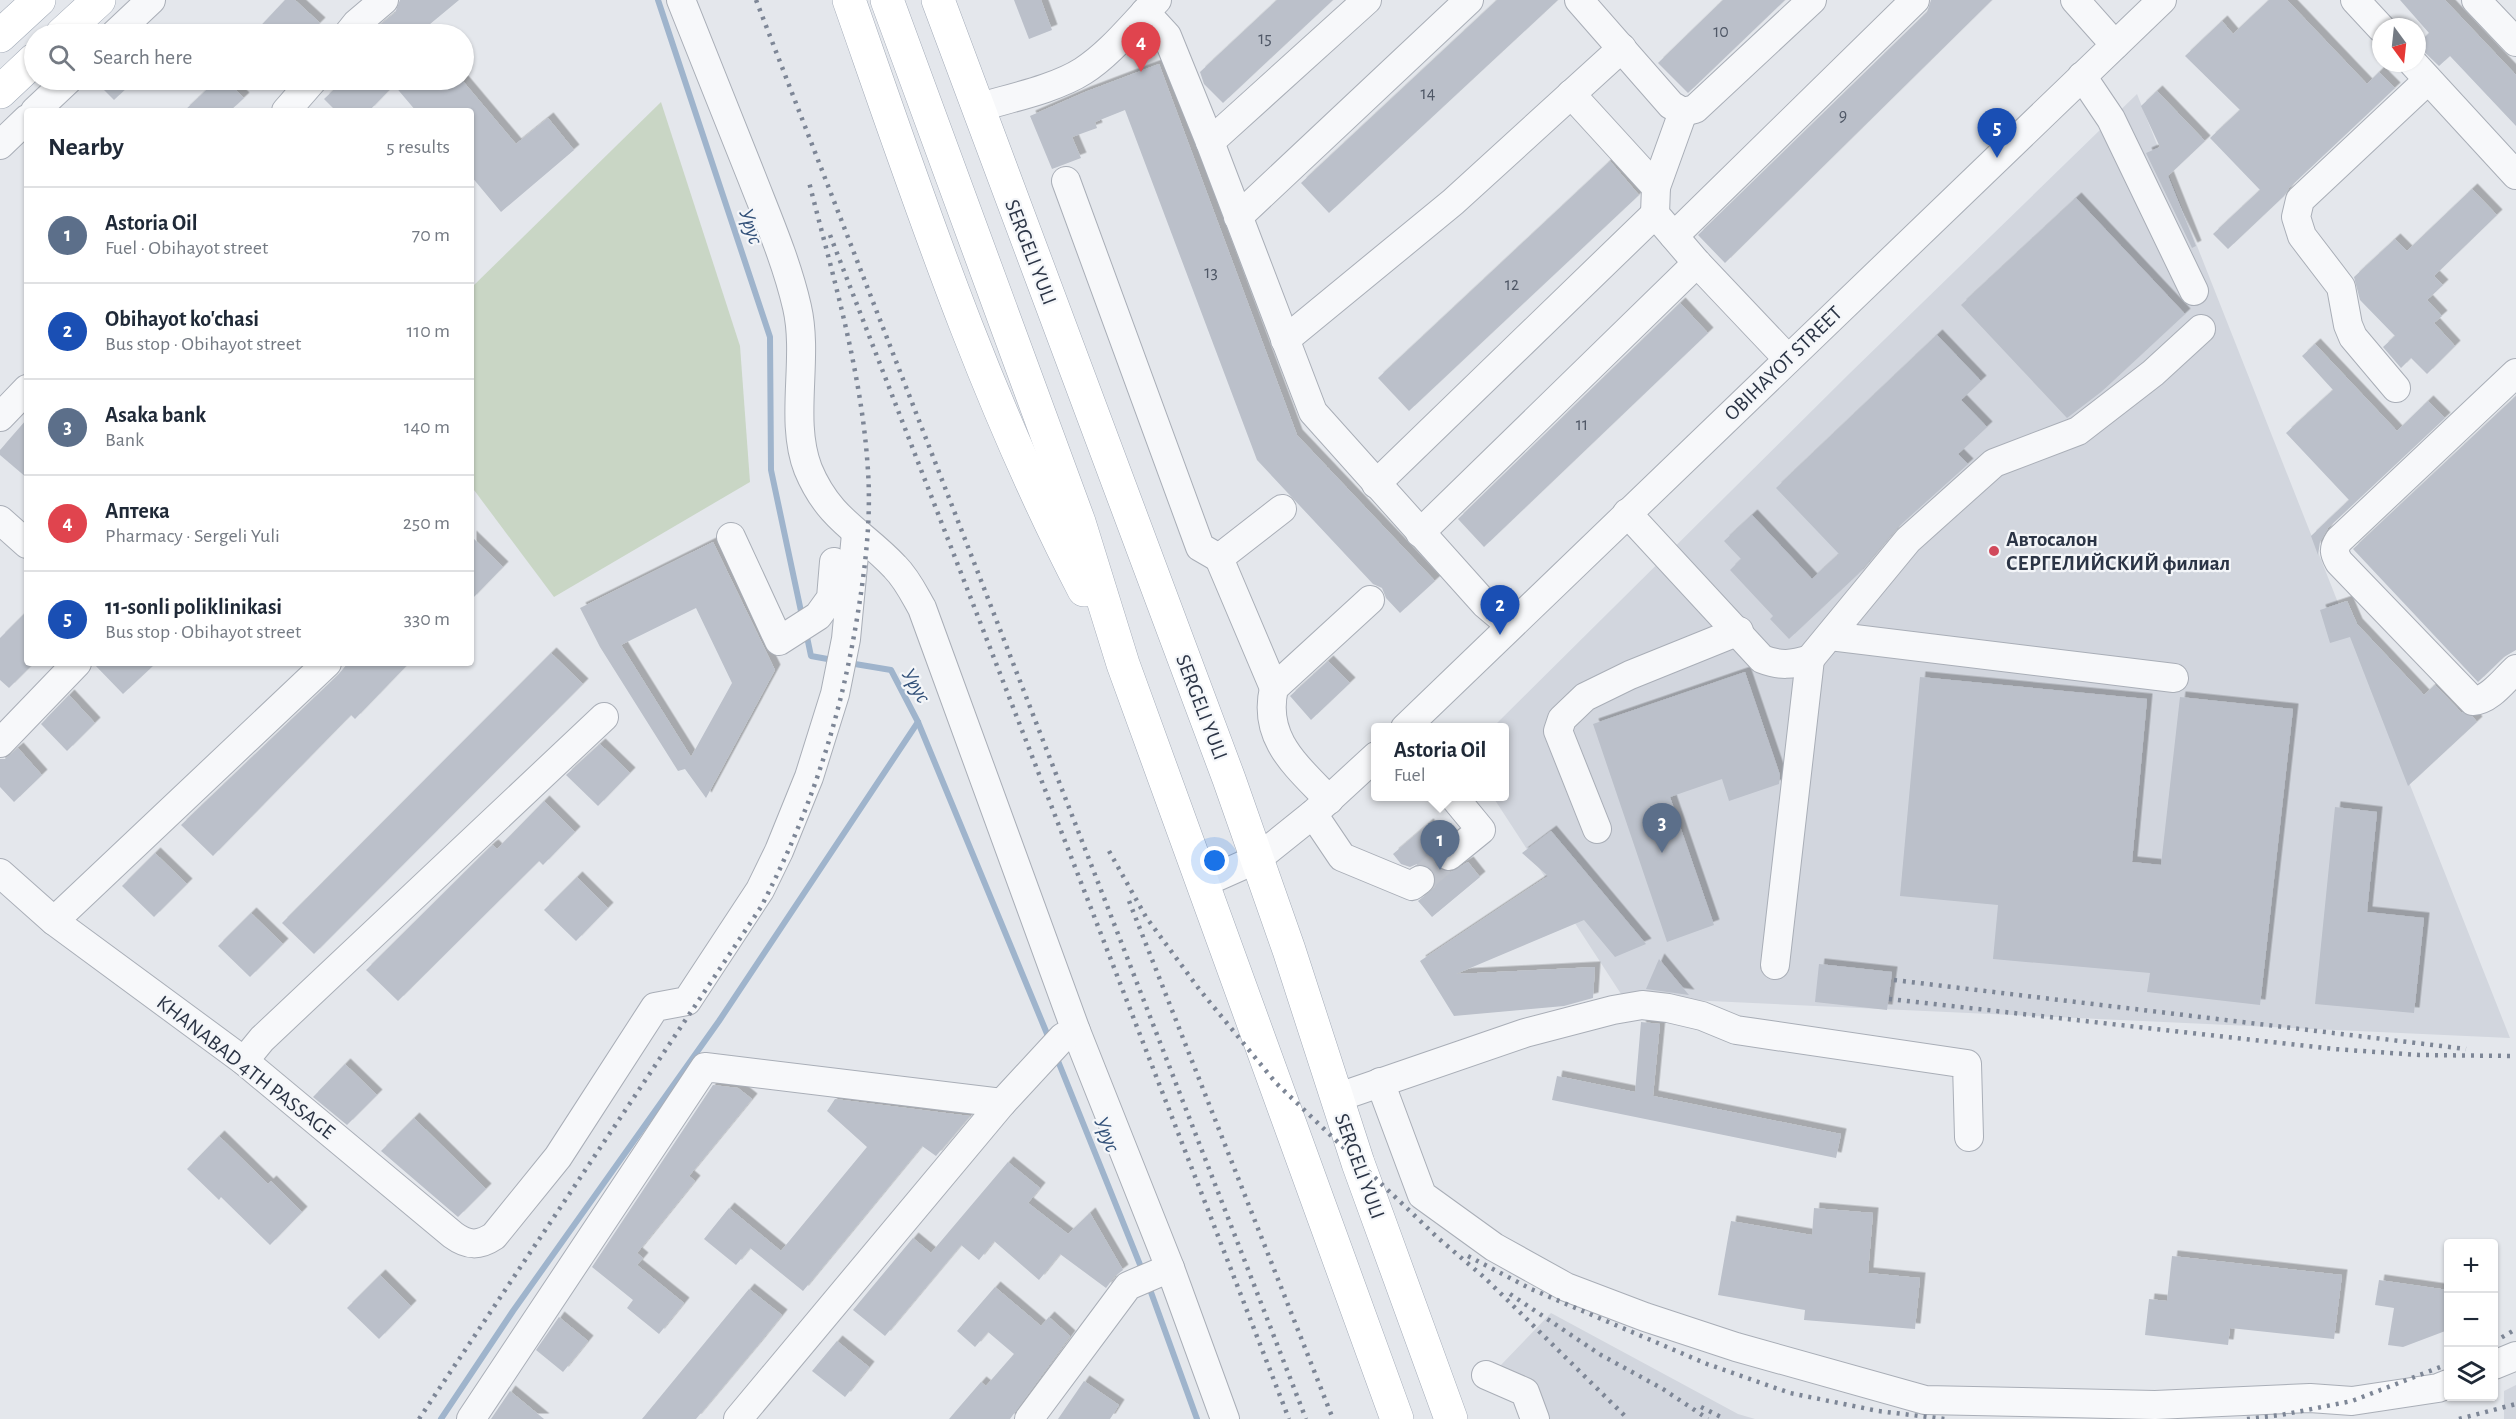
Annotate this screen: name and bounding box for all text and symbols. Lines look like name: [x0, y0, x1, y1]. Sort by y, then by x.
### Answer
north arrow: [2372, 18, 2426, 72]
pin: 4: [1122, 22, 1160, 72]
house number: 10: [1713, 23, 1729, 41]
search box: [24, 24, 474, 90]
house number: 15: [1258, 30, 1272, 48]
icon: search: [45, 41, 78, 74]
text: Search here: [93, 46, 192, 68]
house number: 14: [1421, 85, 1436, 103]
house number: 9: [1839, 107, 1847, 125]
pin: 5: [1978, 108, 2016, 158]
text: Nearby: [48, 134, 124, 160]
text: 5 results: [386, 137, 450, 157]
street label: SERGELI YULI: [1001, 197, 1060, 308]
water label: Урус: [734, 206, 767, 248]
text: Astoria Oil: [105, 212, 198, 234]
text: 1: [64, 225, 71, 245]
text: 70 m: [412, 225, 450, 245]
text: Fuel · Obihayot street: [105, 238, 268, 258]
house number: 13: [1204, 264, 1218, 282]
house number: 12: [1505, 276, 1519, 294]
street label: OBIHAYOT STREET: [1721, 302, 1846, 425]
text: Obihayot ko'chasi: [105, 308, 259, 330]
text: 2: [63, 321, 72, 341]
text: 110 m: [406, 321, 450, 341]
text: Bus stop · Obihayot street: [105, 334, 301, 354]
text: Asaka bank: [105, 404, 206, 426]
house number: 11: [1576, 416, 1588, 434]
text: 3: [63, 417, 72, 437]
text: 140 m: [404, 417, 450, 437]
text: Bank: [105, 430, 144, 450]
text: Аптека: [105, 500, 170, 522]
text: 4: [62, 513, 73, 533]
text: 250 m: [403, 513, 450, 533]
text: Pharmacy · Sergeli Yuli: [105, 526, 280, 546]
place label: Автосалон СЕРГЕЛИЙСКИЙ филиал: [2006, 529, 2230, 574]
marker: Автосалон СЕРГЕЛИЙСКИЙ филиал: [1987, 544, 2001, 558]
pin: 2: [1480, 586, 1520, 635]
text: 11-sonli poliklinikasi: [105, 596, 282, 618]
text: 5: [63, 609, 72, 629]
text: 330 m: [404, 609, 450, 629]
text: Bus stop · Obihayot street: [105, 622, 301, 642]
street label: SERGELI YULI: [1172, 652, 1231, 763]
water label: Урус: [897, 664, 935, 708]
popup: [1371, 723, 1509, 801]
text: Astoria Oil: [1394, 739, 1486, 761]
text: Fuel: [1394, 765, 1426, 785]
pin: 3: [1642, 804, 1682, 853]
pin: 1: [1420, 820, 1460, 870]
your location: [1200, 846, 1229, 875]
street label: KHANABAD 4TH PASSAGE: [153, 992, 339, 1143]
street label: SERGELI YULI: [1331, 1111, 1388, 1222]
water label: Урус: [1089, 1113, 1124, 1156]
map controls: [2444, 1239, 2498, 1401]
button: +: [2444, 1239, 2498, 1293]
button: −: [2444, 1293, 2498, 1347]
button: layers: [2444, 1347, 2498, 1401]

